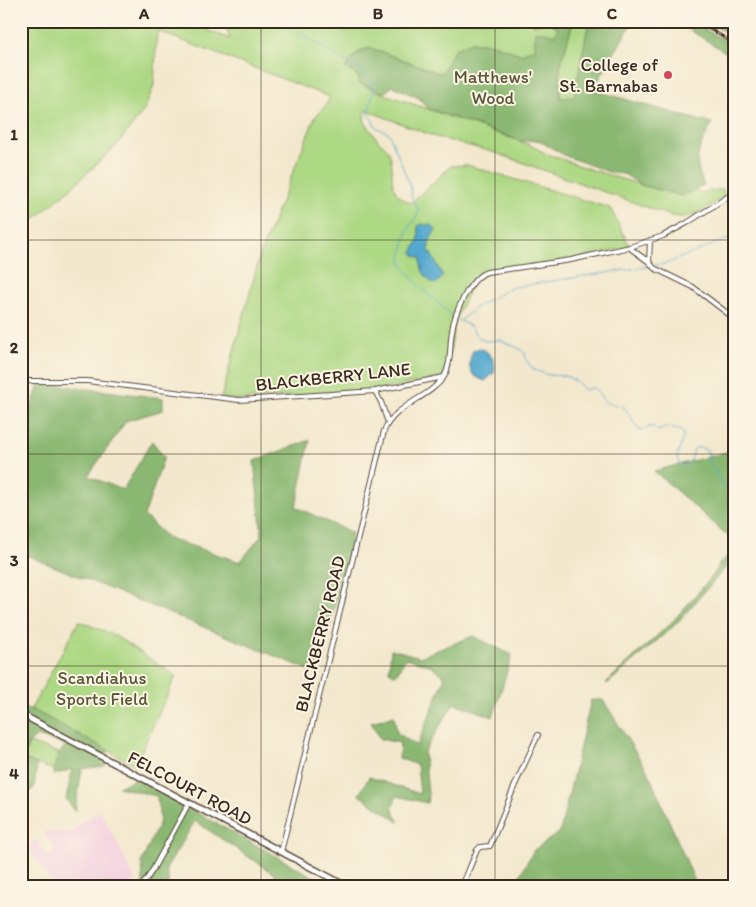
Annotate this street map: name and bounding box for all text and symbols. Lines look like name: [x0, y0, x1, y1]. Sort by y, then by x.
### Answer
text: A: [138, 4, 150, 23]
text: B: [373, 4, 384, 23]
text: C: [607, 4, 618, 23]
place label: College of St. Barnabas: [559, 54, 658, 97]
park label: Matthews' Wood: [454, 66, 532, 109]
marker: College of St. Barnabas: [662, 69, 674, 81]
text: 1: [10, 125, 18, 144]
text: 2: [10, 338, 19, 357]
street label: BLACKBERRY LANE: [254, 358, 412, 396]
text: 3: [10, 551, 19, 570]
street label: BLACKBERRY ROAD: [290, 553, 350, 715]
park label: Scandiahus Sports Field: [56, 667, 148, 710]
street label: FELCOURT ROAD: [124, 746, 256, 830]
text: 4: [9, 764, 19, 783]

